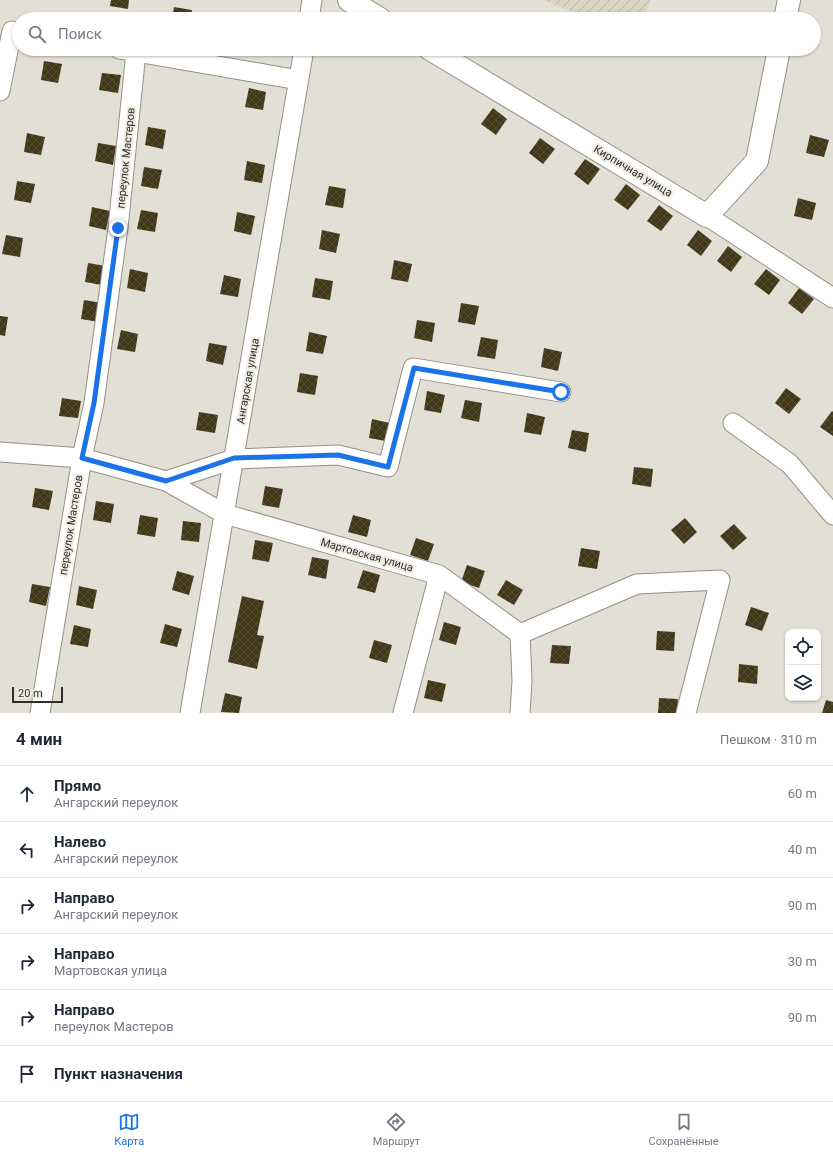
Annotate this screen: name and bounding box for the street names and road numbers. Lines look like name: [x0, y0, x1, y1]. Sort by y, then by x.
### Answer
street label: переулок Мастеров: [114, 107, 138, 209]
street label: Кирпичная улица: [591, 142, 675, 200]
street label: Ангарская улица: [234, 337, 262, 425]
street label: переулок Мастеров: [57, 474, 85, 576]
street label: Мартовская улица: [319, 536, 415, 574]

